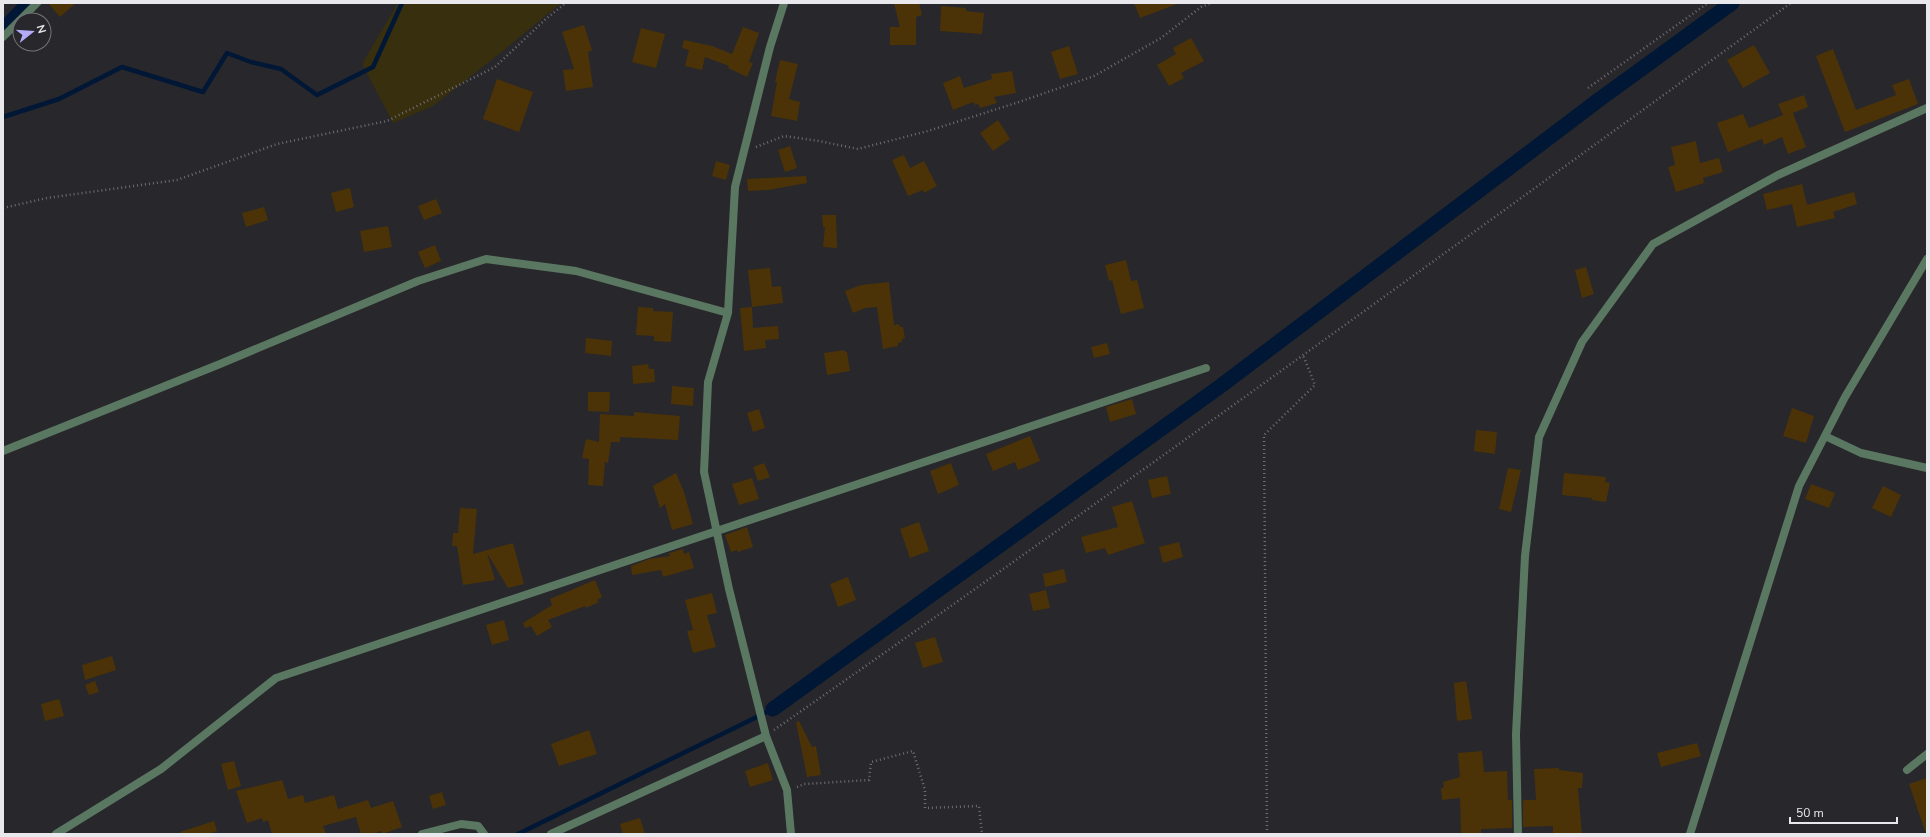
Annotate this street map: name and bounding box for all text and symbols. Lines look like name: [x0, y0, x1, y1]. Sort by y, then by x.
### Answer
north arrow: [12, 12, 52, 52]
text: N: [33, 23, 49, 35]
scale bar: [1790, 799, 1897, 825]
text: 50 m: [1796, 805, 1824, 821]

